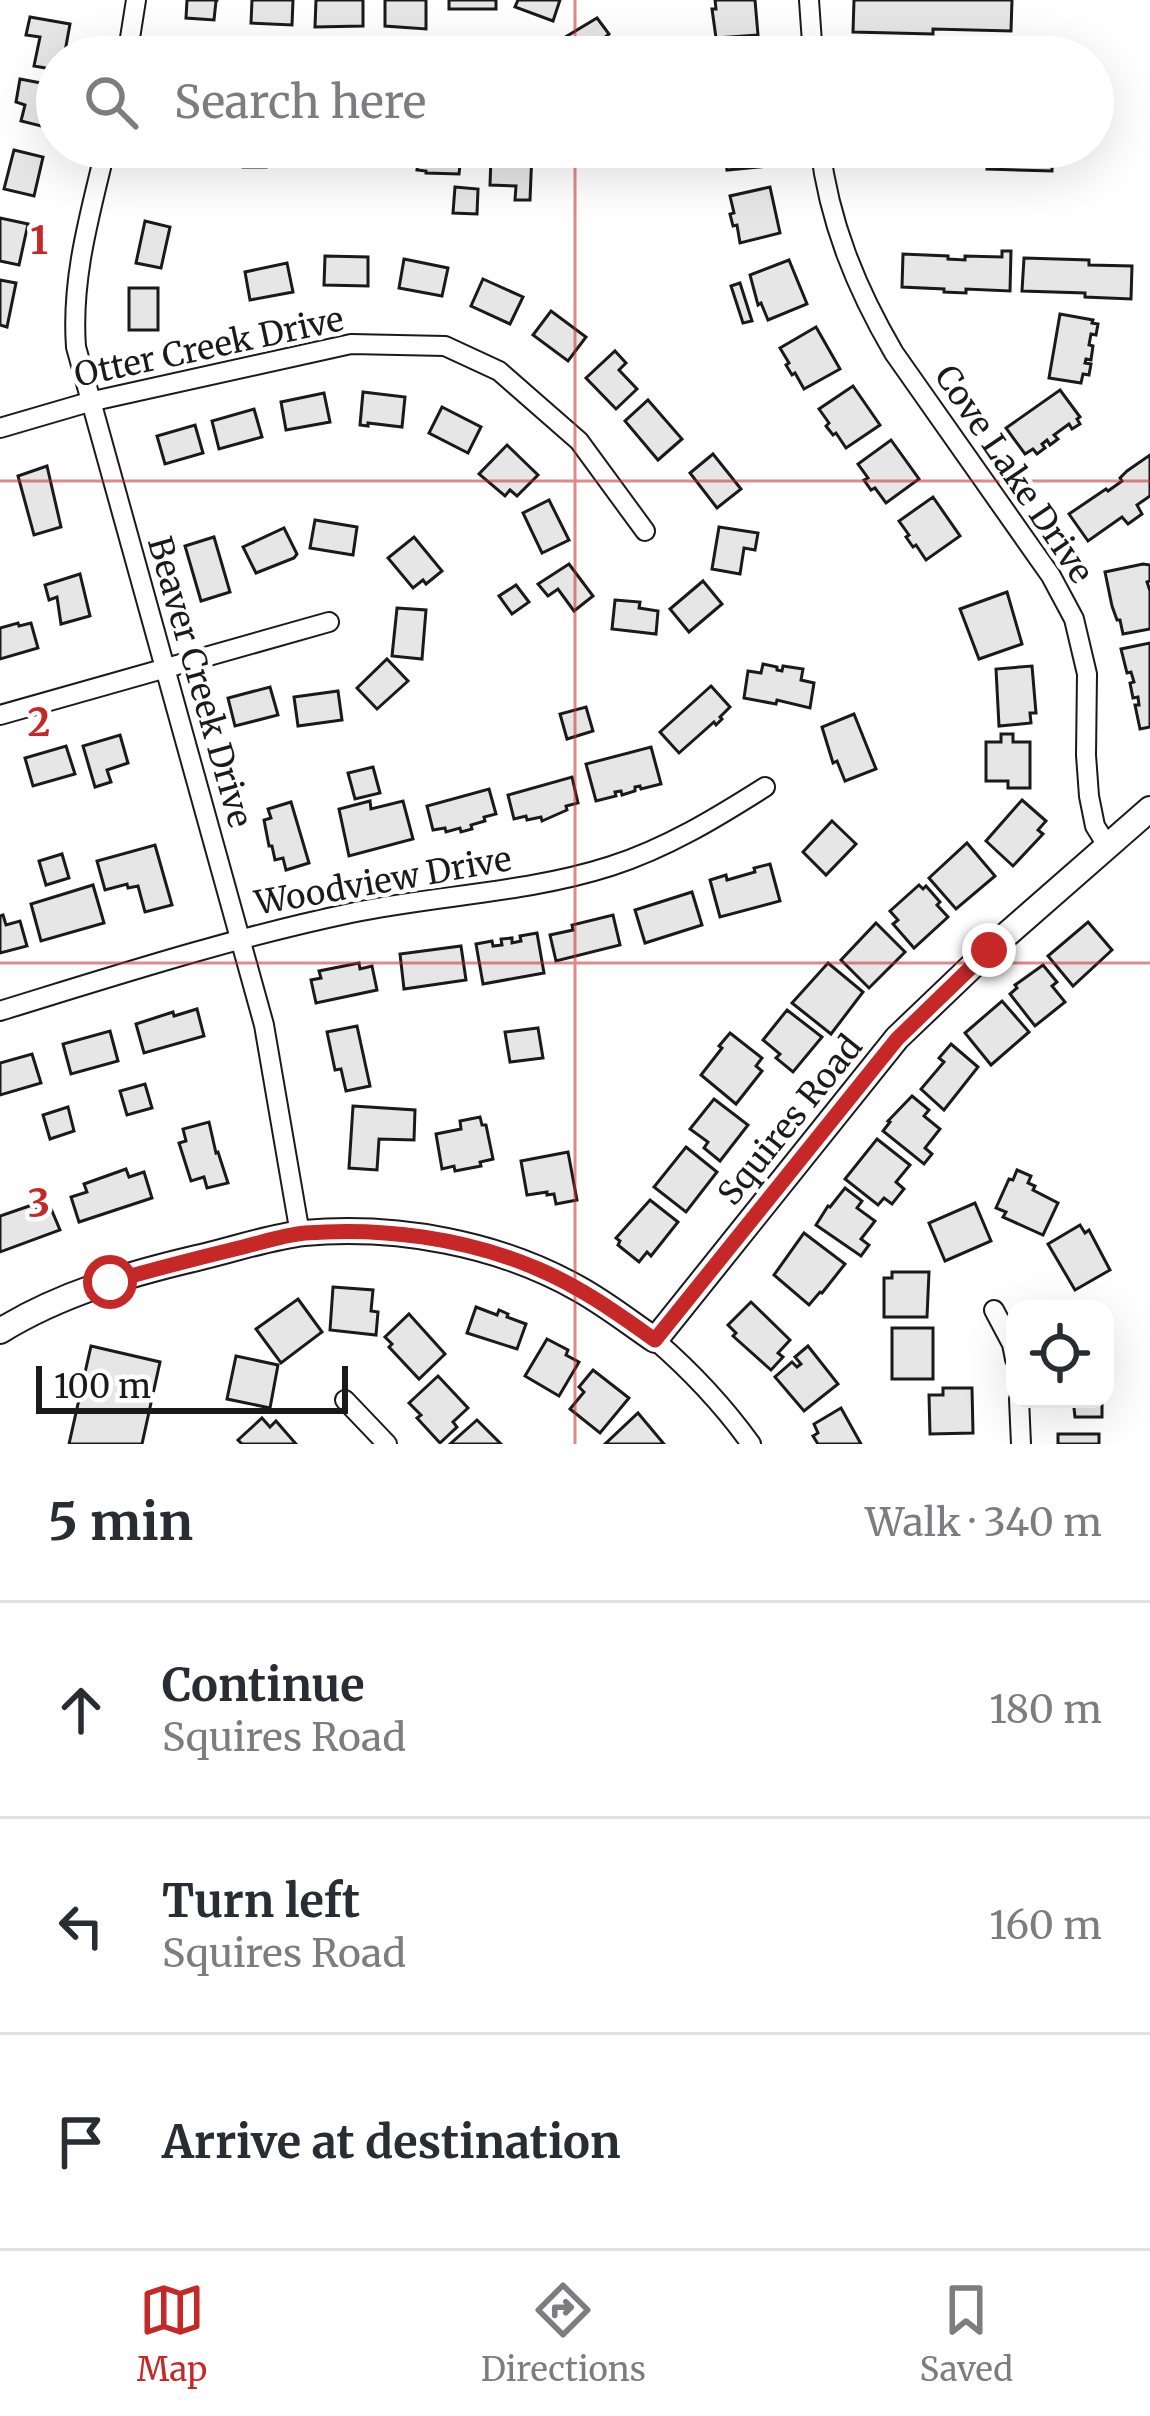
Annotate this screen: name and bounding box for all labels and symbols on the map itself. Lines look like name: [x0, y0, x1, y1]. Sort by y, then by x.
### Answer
text: 1: [30, 216, 48, 265]
street label: Otter Creek Drive: [71, 298, 347, 396]
street label: Cove Lake Drive: [926, 357, 1102, 591]
street label: Beaver Creek Drive: [139, 532, 261, 832]
text: 2: [28, 698, 50, 747]
street label: Woodview Drive: [251, 838, 514, 924]
route end: [962, 923, 1016, 977]
street label: Squires Road: [709, 1027, 871, 1213]
text: 3: [28, 1179, 50, 1228]
route start: [83, 1255, 137, 1309]
scale bar: [36, 1360, 348, 1413]

